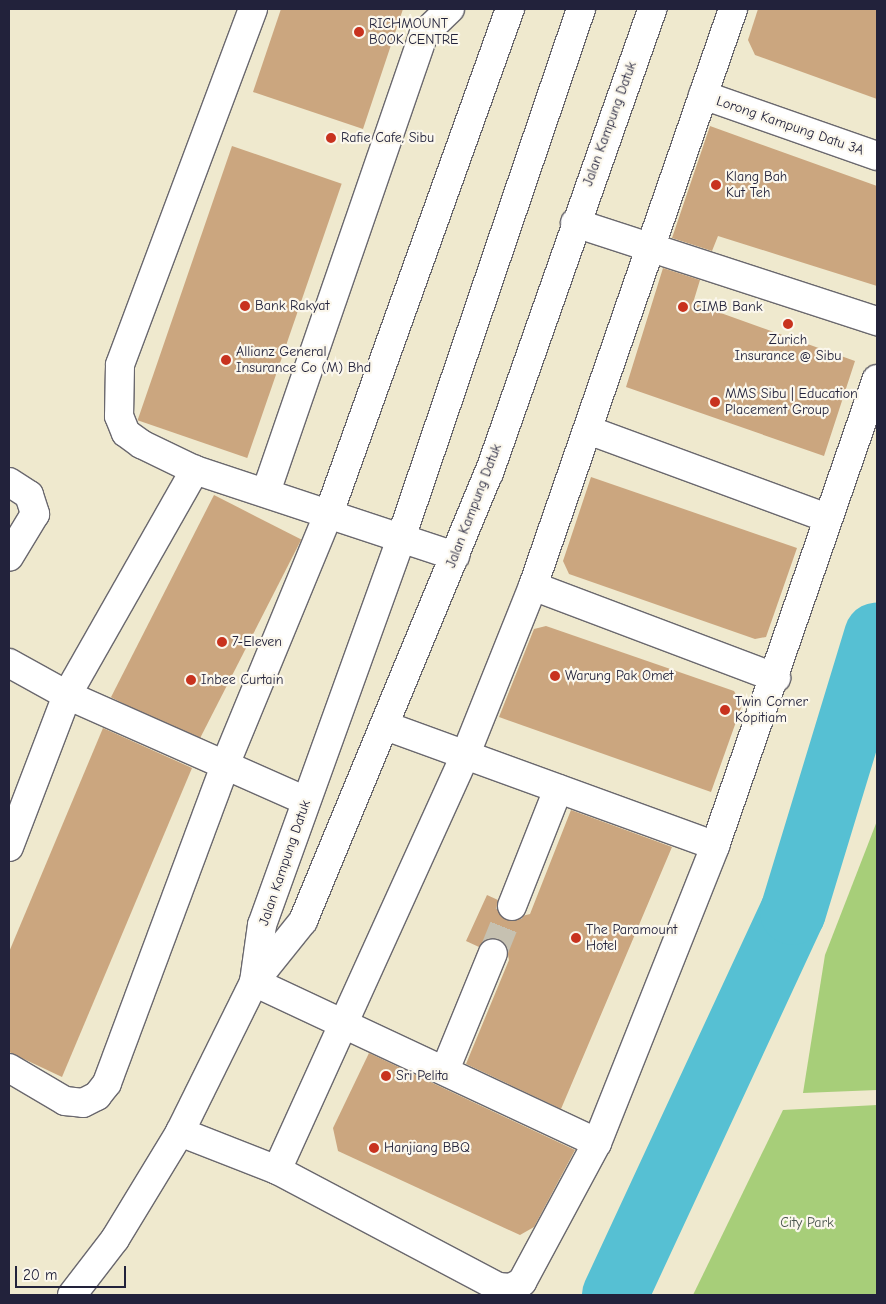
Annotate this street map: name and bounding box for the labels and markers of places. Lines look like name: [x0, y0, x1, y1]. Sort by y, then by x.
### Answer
place label: RICHMOUNT BOOK CENTRE: [369, 16, 459, 48]
marker: RICHMOUNT BOOK CENTRE: [353, 26, 365, 38]
place label: Rafie Cafe, Sibu: [341, 130, 434, 146]
marker: Rafie Cafe, Sibu: [325, 132, 337, 144]
place label: Klang Bah Kut Teh: [726, 169, 787, 202]
marker: Klang Bah Kut Teh: [710, 179, 722, 191]
place label: Bank Rakyat: [255, 298, 330, 314]
place label: CIMB Bank: [693, 299, 763, 315]
marker: Bank Rakyat: [239, 300, 251, 312]
marker: CIMB Bank: [677, 301, 689, 313]
marker: Zurich Insurance @ Sibu: [782, 318, 794, 330]
place label: Zurich Insurance @ Sibu: [735, 332, 841, 364]
place label: Allianz General Insurance Co (M) Bhd: [236, 344, 371, 377]
marker: Allianz General Insurance Co (M) Bhd: [220, 354, 232, 366]
place label: MMS Sibu | Education Placement Group: [725, 386, 858, 418]
marker: MMS Sibu | Education Placement Group: [709, 396, 721, 408]
place label: 7-Eleven: [232, 634, 282, 650]
marker: 7-Eleven: [216, 636, 228, 648]
place label: Warung Pak Omet: [565, 668, 673, 684]
marker: Warung Pak Omet: [549, 670, 561, 682]
place label: Inbee Curtain: [201, 672, 283, 688]
marker: Inbee Curtain: [185, 674, 197, 686]
place label: Twin Corner Kopitiam: [735, 694, 808, 726]
marker: Twin Corner Kopitiam: [719, 704, 731, 716]
place label: The Paramount Hotel: [586, 922, 677, 954]
marker: The Paramount Hotel: [570, 932, 582, 944]
place label: Sri Pelita: [396, 1068, 448, 1084]
marker: Sri Pelita: [380, 1070, 392, 1082]
place label: Hanjiang BBQ: [384, 1140, 470, 1156]
marker: Hanjiang BBQ: [368, 1142, 380, 1154]

